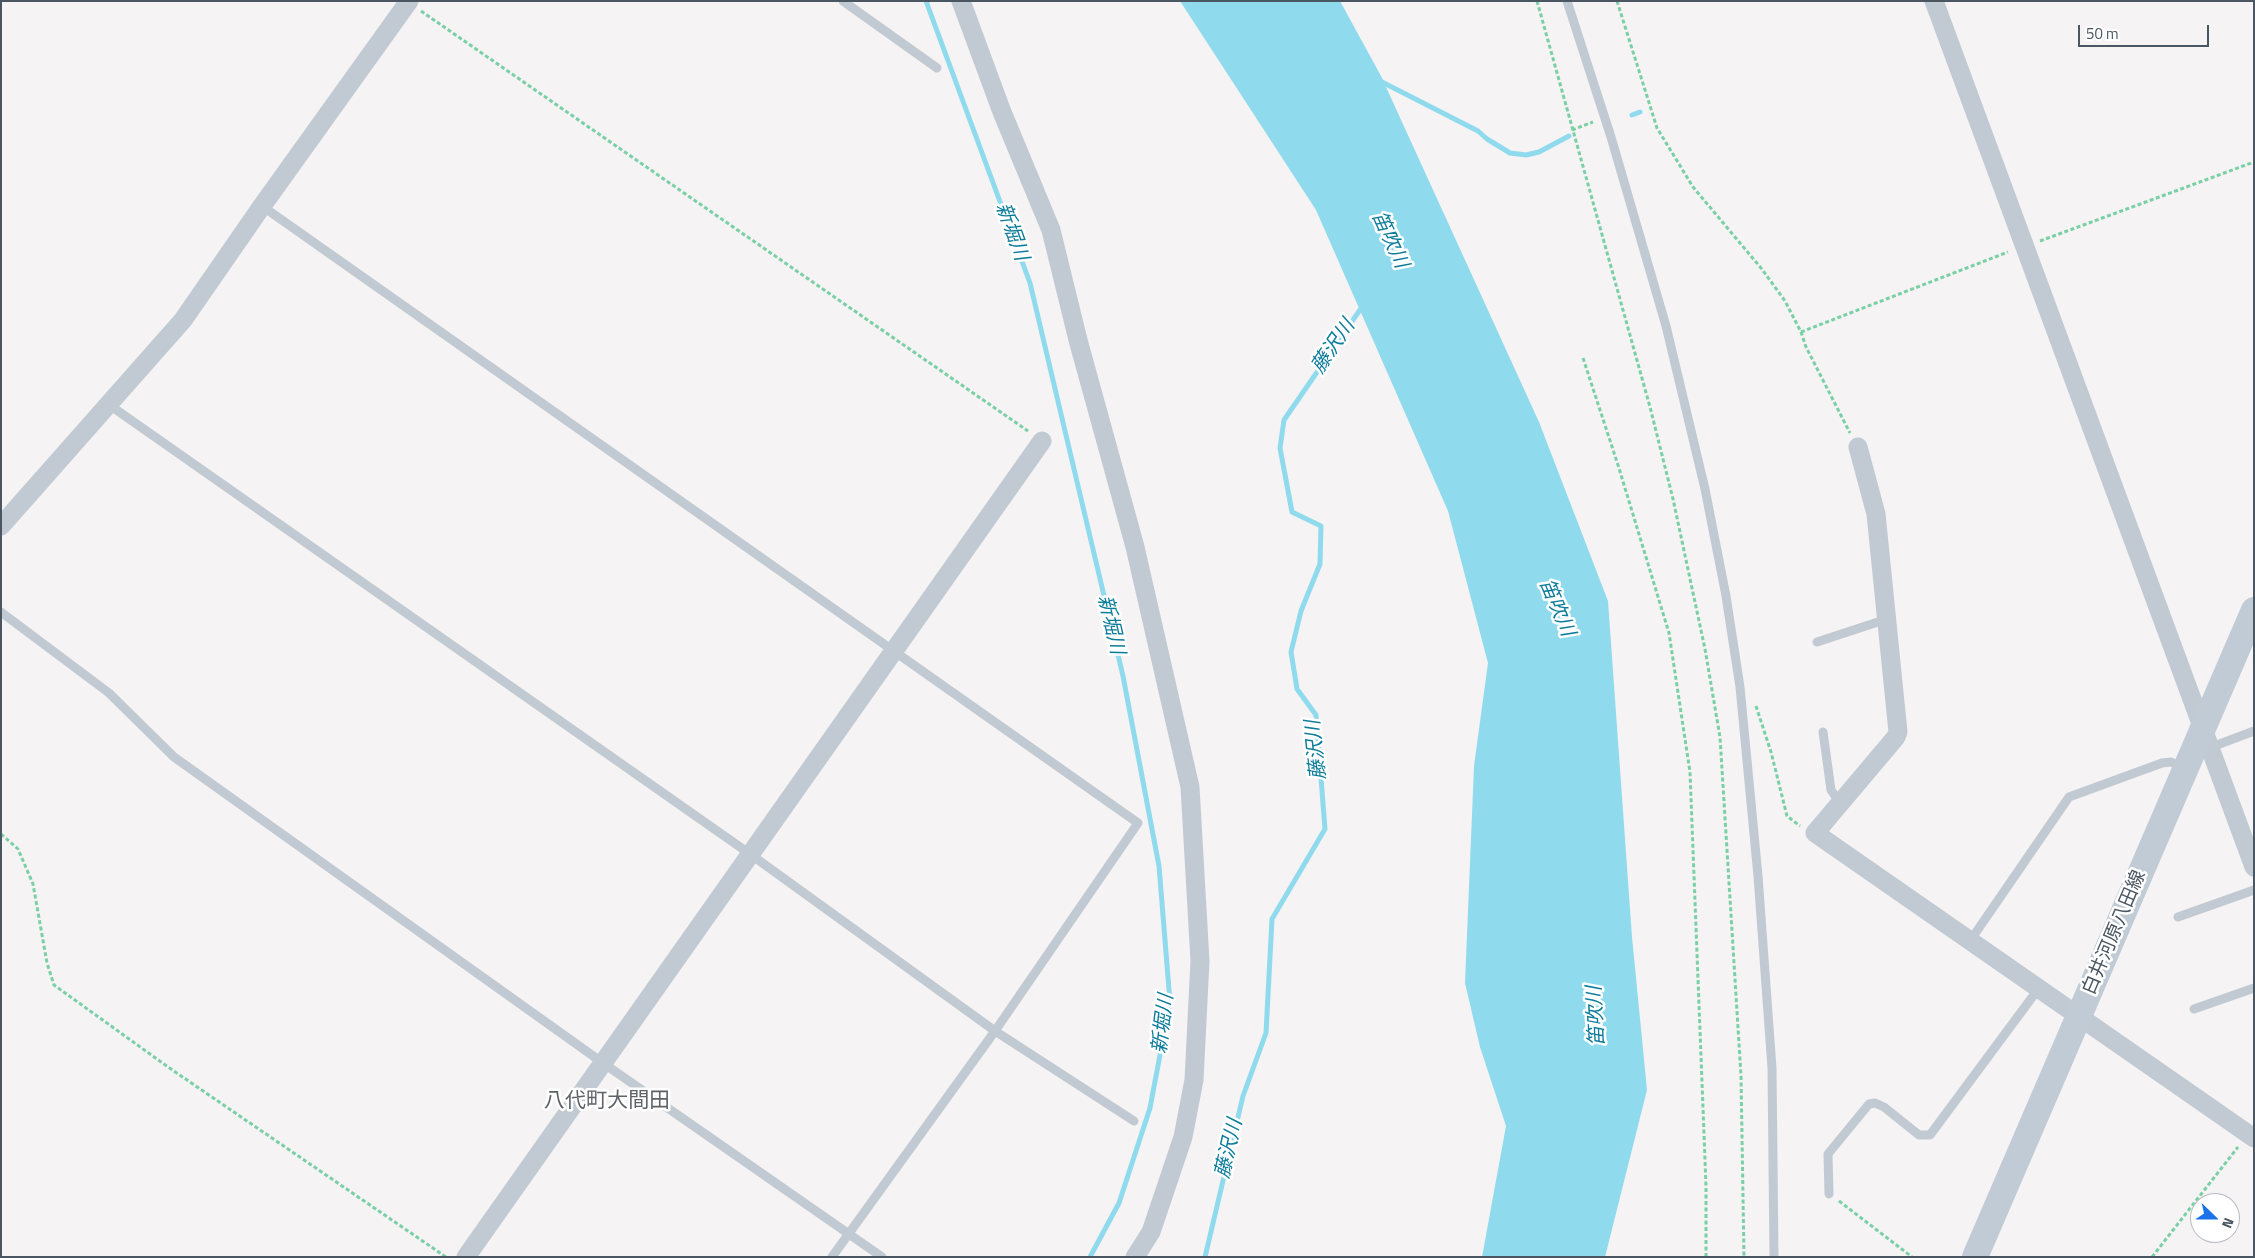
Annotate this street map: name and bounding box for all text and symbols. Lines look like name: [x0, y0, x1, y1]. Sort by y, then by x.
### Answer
scale bar: [2080, 15, 2211, 47]
text: 50 m: [2086, 22, 2119, 45]
water label: 新堀川: [989, 200, 1033, 264]
water label: 笛吹川: [1365, 208, 1413, 272]
water label: 藤沢川: [1307, 315, 1361, 379]
water label: 笛吹川: [1533, 576, 1579, 640]
water label: 新堀川: [1092, 593, 1128, 657]
water label: 藤沢川: [1302, 719, 1332, 781]
street label: 白井河原八田線: [2079, 867, 2151, 999]
water label: 笛吹川: [1583, 985, 1611, 1047]
water label: 新堀川: [1148, 993, 1180, 1055]
district label: 八代町大間田: [544, 1089, 670, 1115]
water label: 藤沢川: [1212, 1117, 1248, 1181]
north arrow: [2190, 1193, 2240, 1243]
text: N: [2217, 1215, 2240, 1232]

